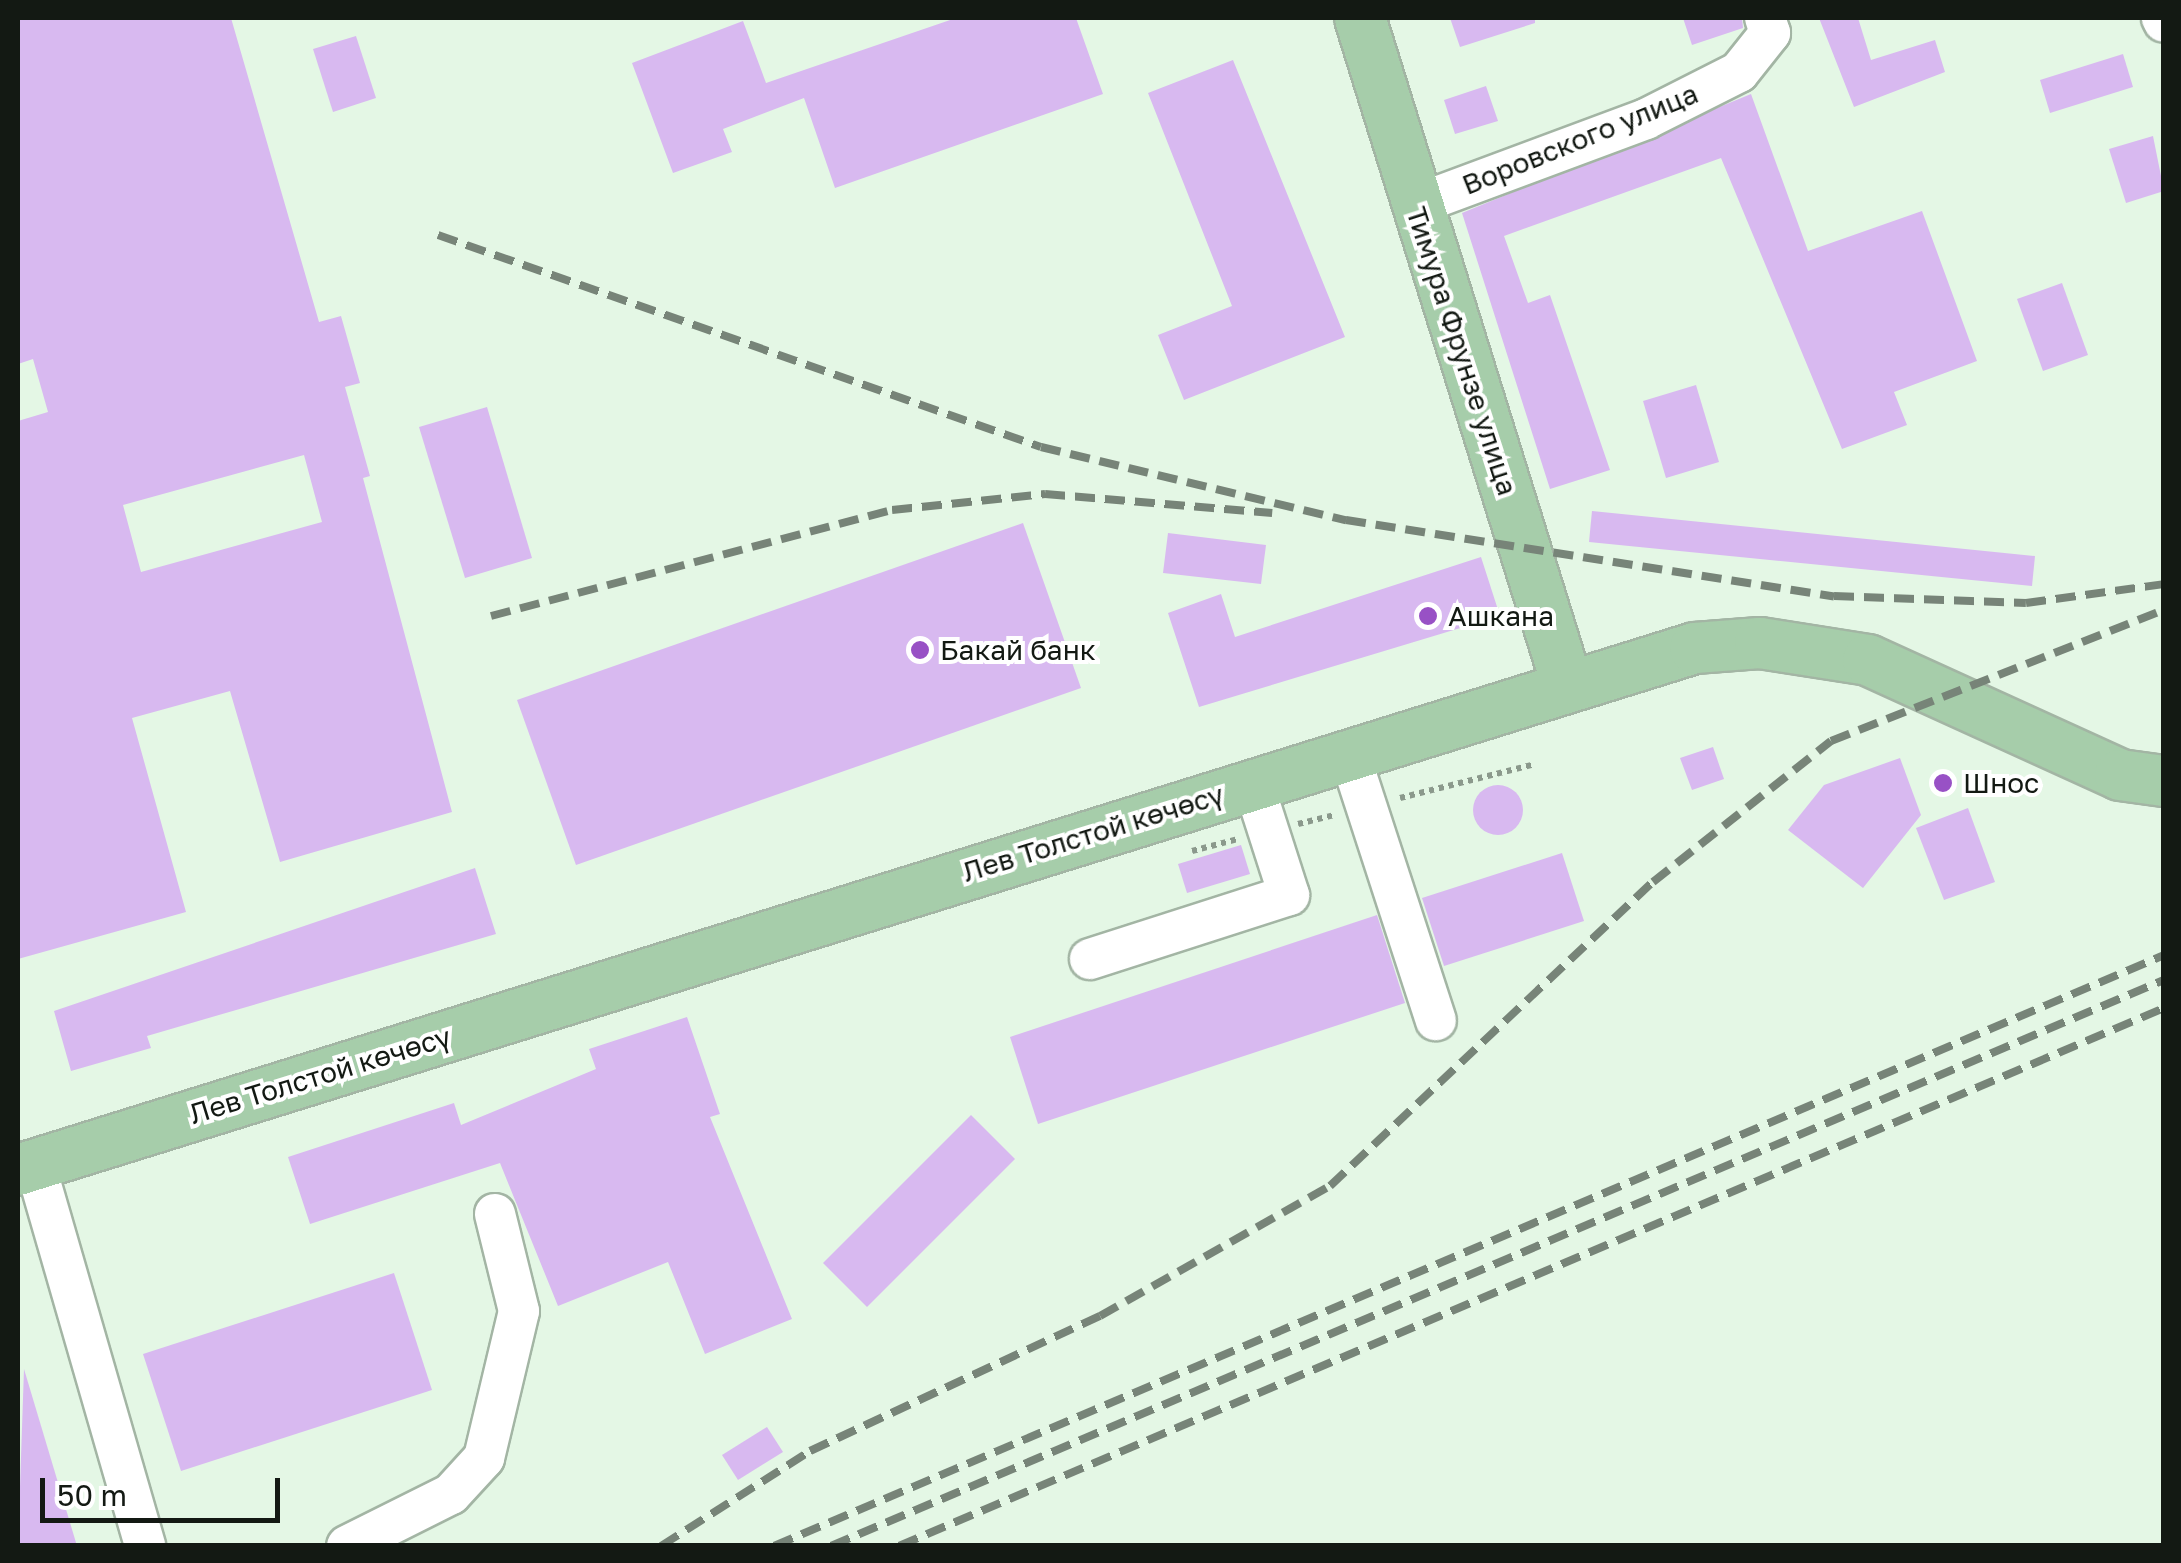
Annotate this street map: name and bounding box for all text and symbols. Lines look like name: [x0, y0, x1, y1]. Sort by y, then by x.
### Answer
street label: Воровского улица: [1457, 76, 1703, 202]
street label: Тимура Фрунзе улица: [1399, 203, 1525, 499]
place label: Ашкана: [1448, 599, 1554, 633]
marker: Ашкана: [1417, 605, 1439, 627]
place label: Бакай банк: [940, 633, 1096, 667]
marker: Бакай банк: [909, 639, 931, 661]
place label: Шнос: [1963, 766, 2039, 800]
marker: Шнос: [1932, 772, 1954, 794]
street label: Лев Толстой көчөсү: [958, 777, 1228, 889]
street label: Лев Толстой көчөсү: [185, 1019, 455, 1131]
scale bar: [45, 1458, 285, 1520]
text: 50 m: [57, 1477, 127, 1513]

